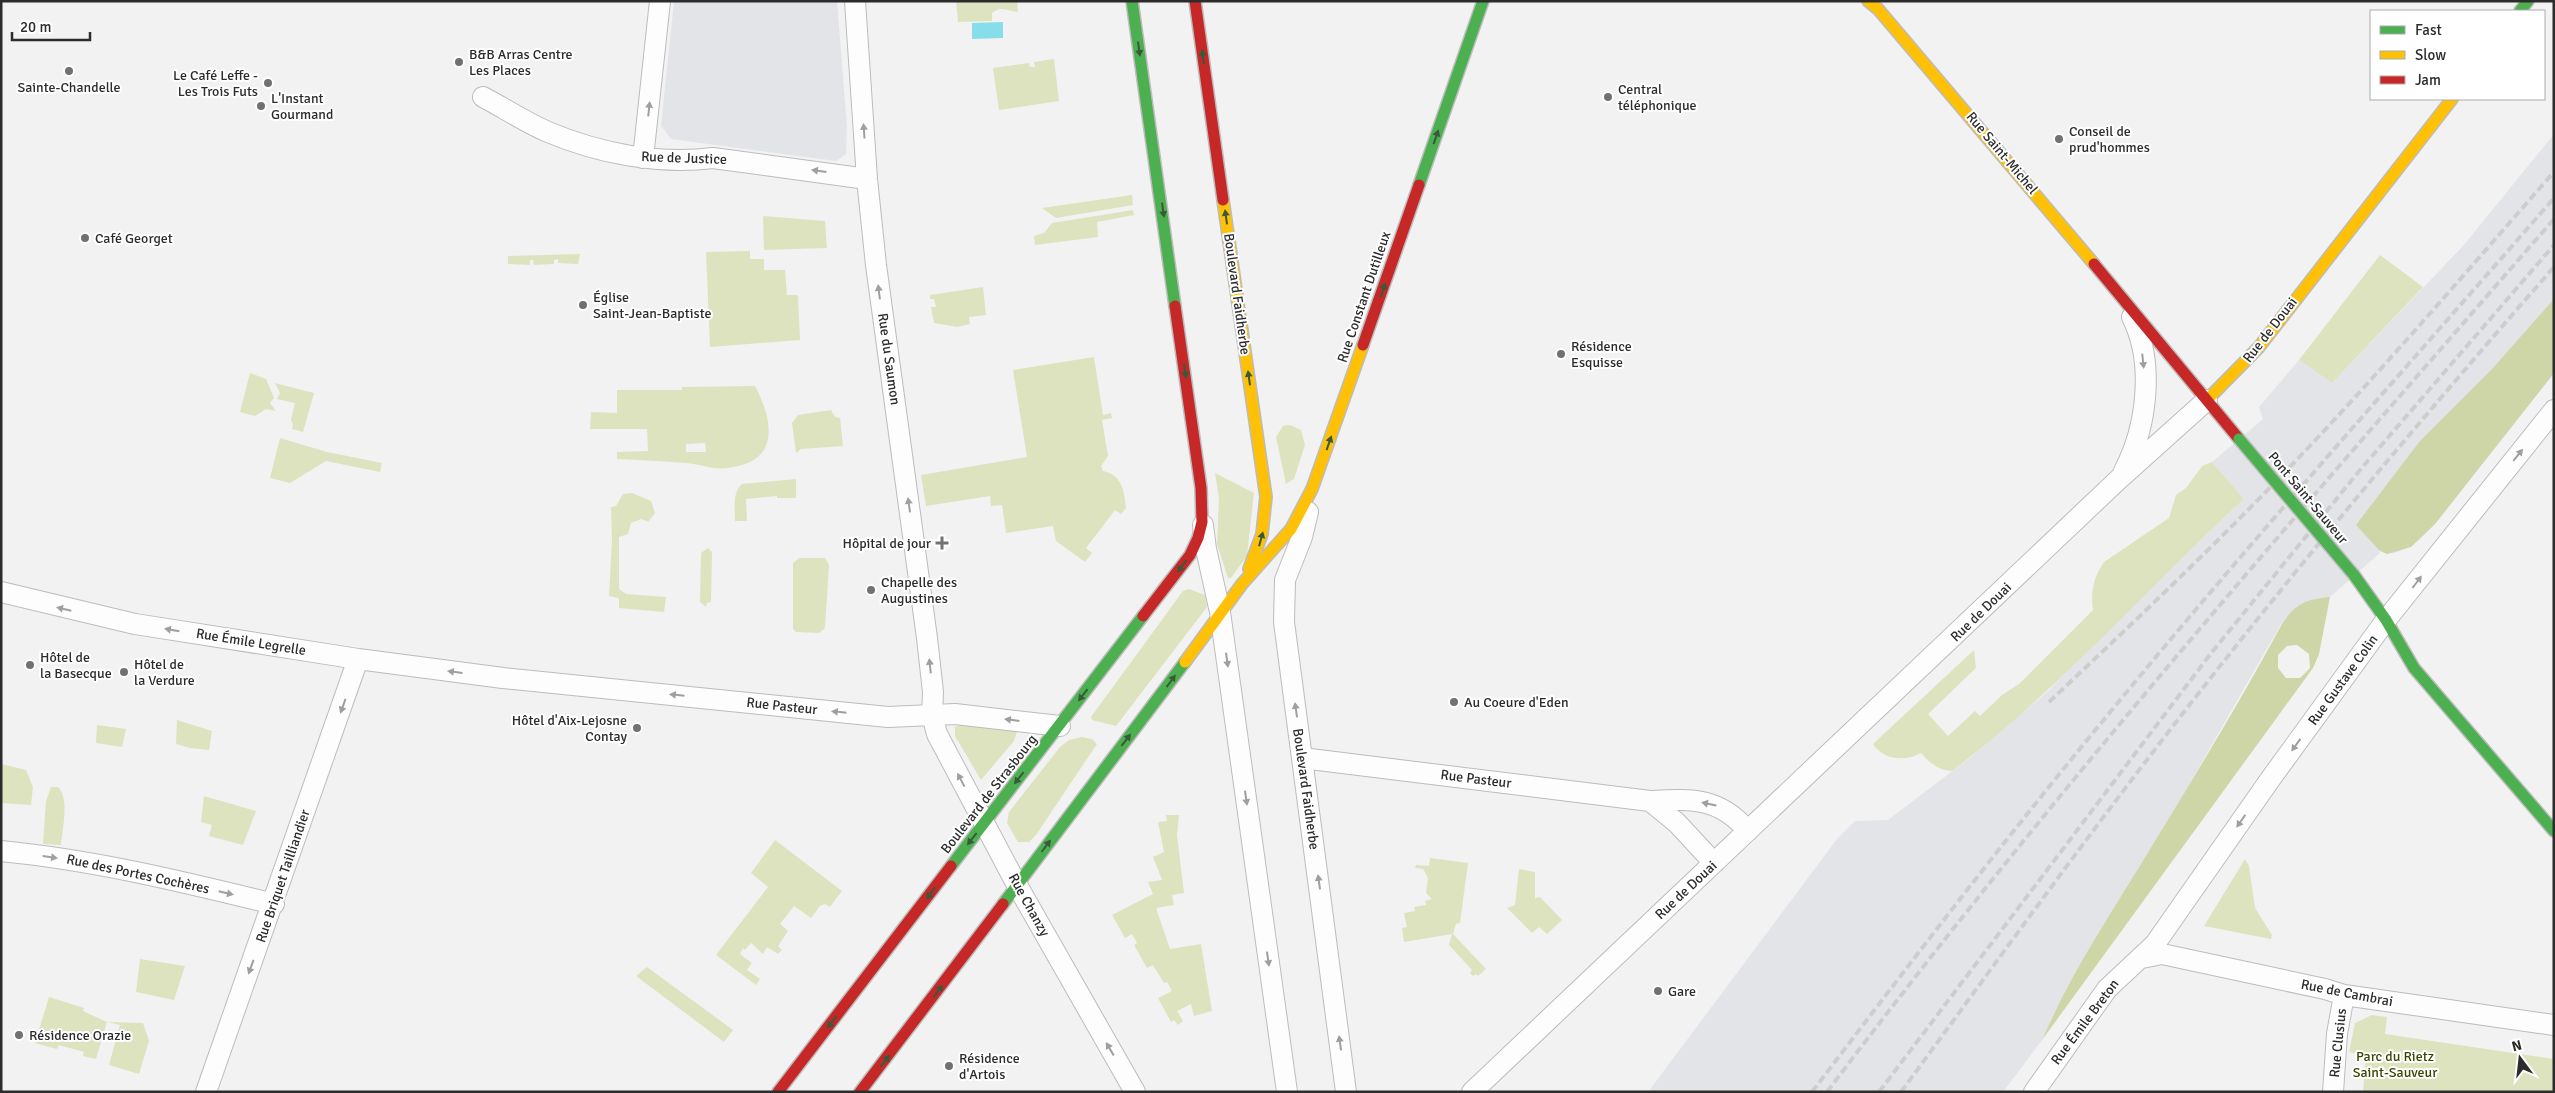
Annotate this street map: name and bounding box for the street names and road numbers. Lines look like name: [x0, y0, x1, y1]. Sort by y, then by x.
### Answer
street label: Rue Saint-Michel: [1963, 108, 2041, 198]
street label: Rue de Justice: [641, 148, 727, 168]
street label: Rue Constant Dutilleux: [1334, 229, 1395, 365]
street label: Boulevard Faidherbe: [1220, 232, 1254, 356]
street label: Rue de Douai: [2239, 294, 2301, 366]
street label: Rue du Saumon: [874, 312, 904, 406]
street label: Pont Saint-Sauveur: [2264, 448, 2352, 548]
street label: Rue de Douai: [1947, 579, 2015, 645]
street label: Rue Émile Legrelle: [195, 625, 307, 659]
street label: Rue Gustave Colin: [2304, 631, 2382, 729]
street label: Rue Pasteur: [746, 694, 819, 718]
street label: Boulevard Faidherbe: [1289, 727, 1323, 851]
street label: Boulevard de Strasbourg: [937, 731, 1041, 857]
street label: Rue Pasteur: [1440, 766, 1513, 792]
street label: Rue Briquet Tailliandier: [252, 806, 314, 945]
street label: Rue des Portes Cochères: [65, 851, 211, 897]
street label: Rue de Douai: [1652, 857, 1720, 923]
street label: Rue Chanzy: [1005, 871, 1053, 940]
street label: Rue Émile Breton: [2047, 976, 2123, 1068]
street label: Rue de Cambrai: [2300, 976, 2394, 1010]
street label: Rue Clusius: [2326, 1007, 2350, 1079]

